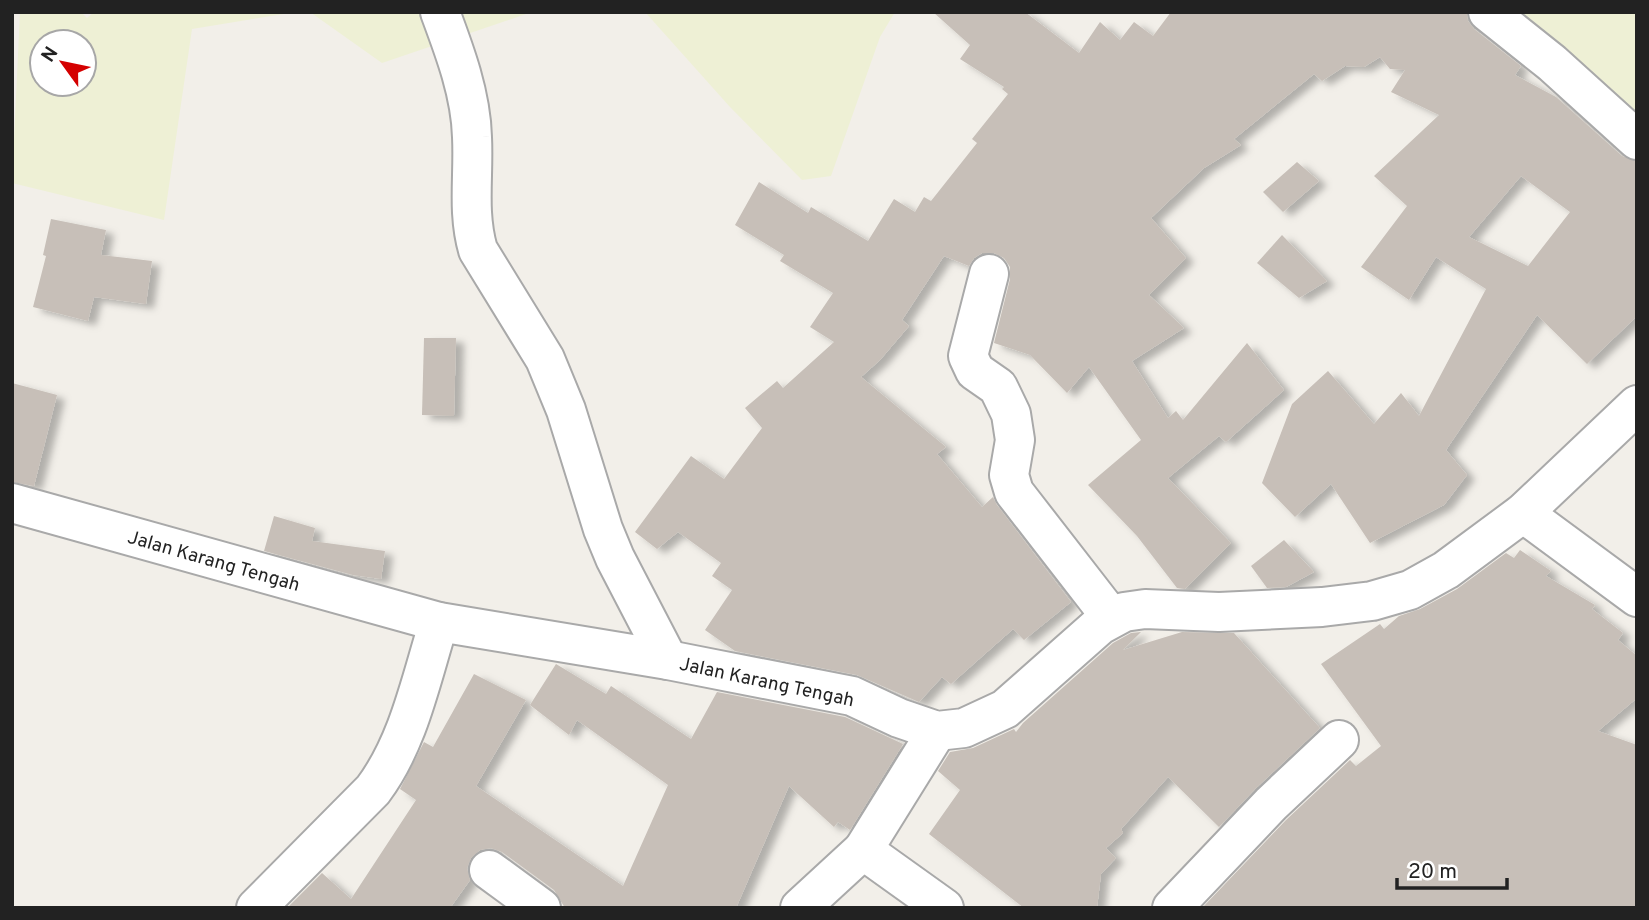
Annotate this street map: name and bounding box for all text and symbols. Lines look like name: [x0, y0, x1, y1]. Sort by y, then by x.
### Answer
north arrow: [28, 28, 98, 98]
text: N: [37, 43, 64, 67]
street label: Jalan Karang Tengah: [125, 526, 302, 598]
street label: Jalan Karang Tengah: [677, 653, 856, 713]
scale bar: [1397, 846, 1507, 890]
text: 20 m: [1408, 859, 1457, 886]

